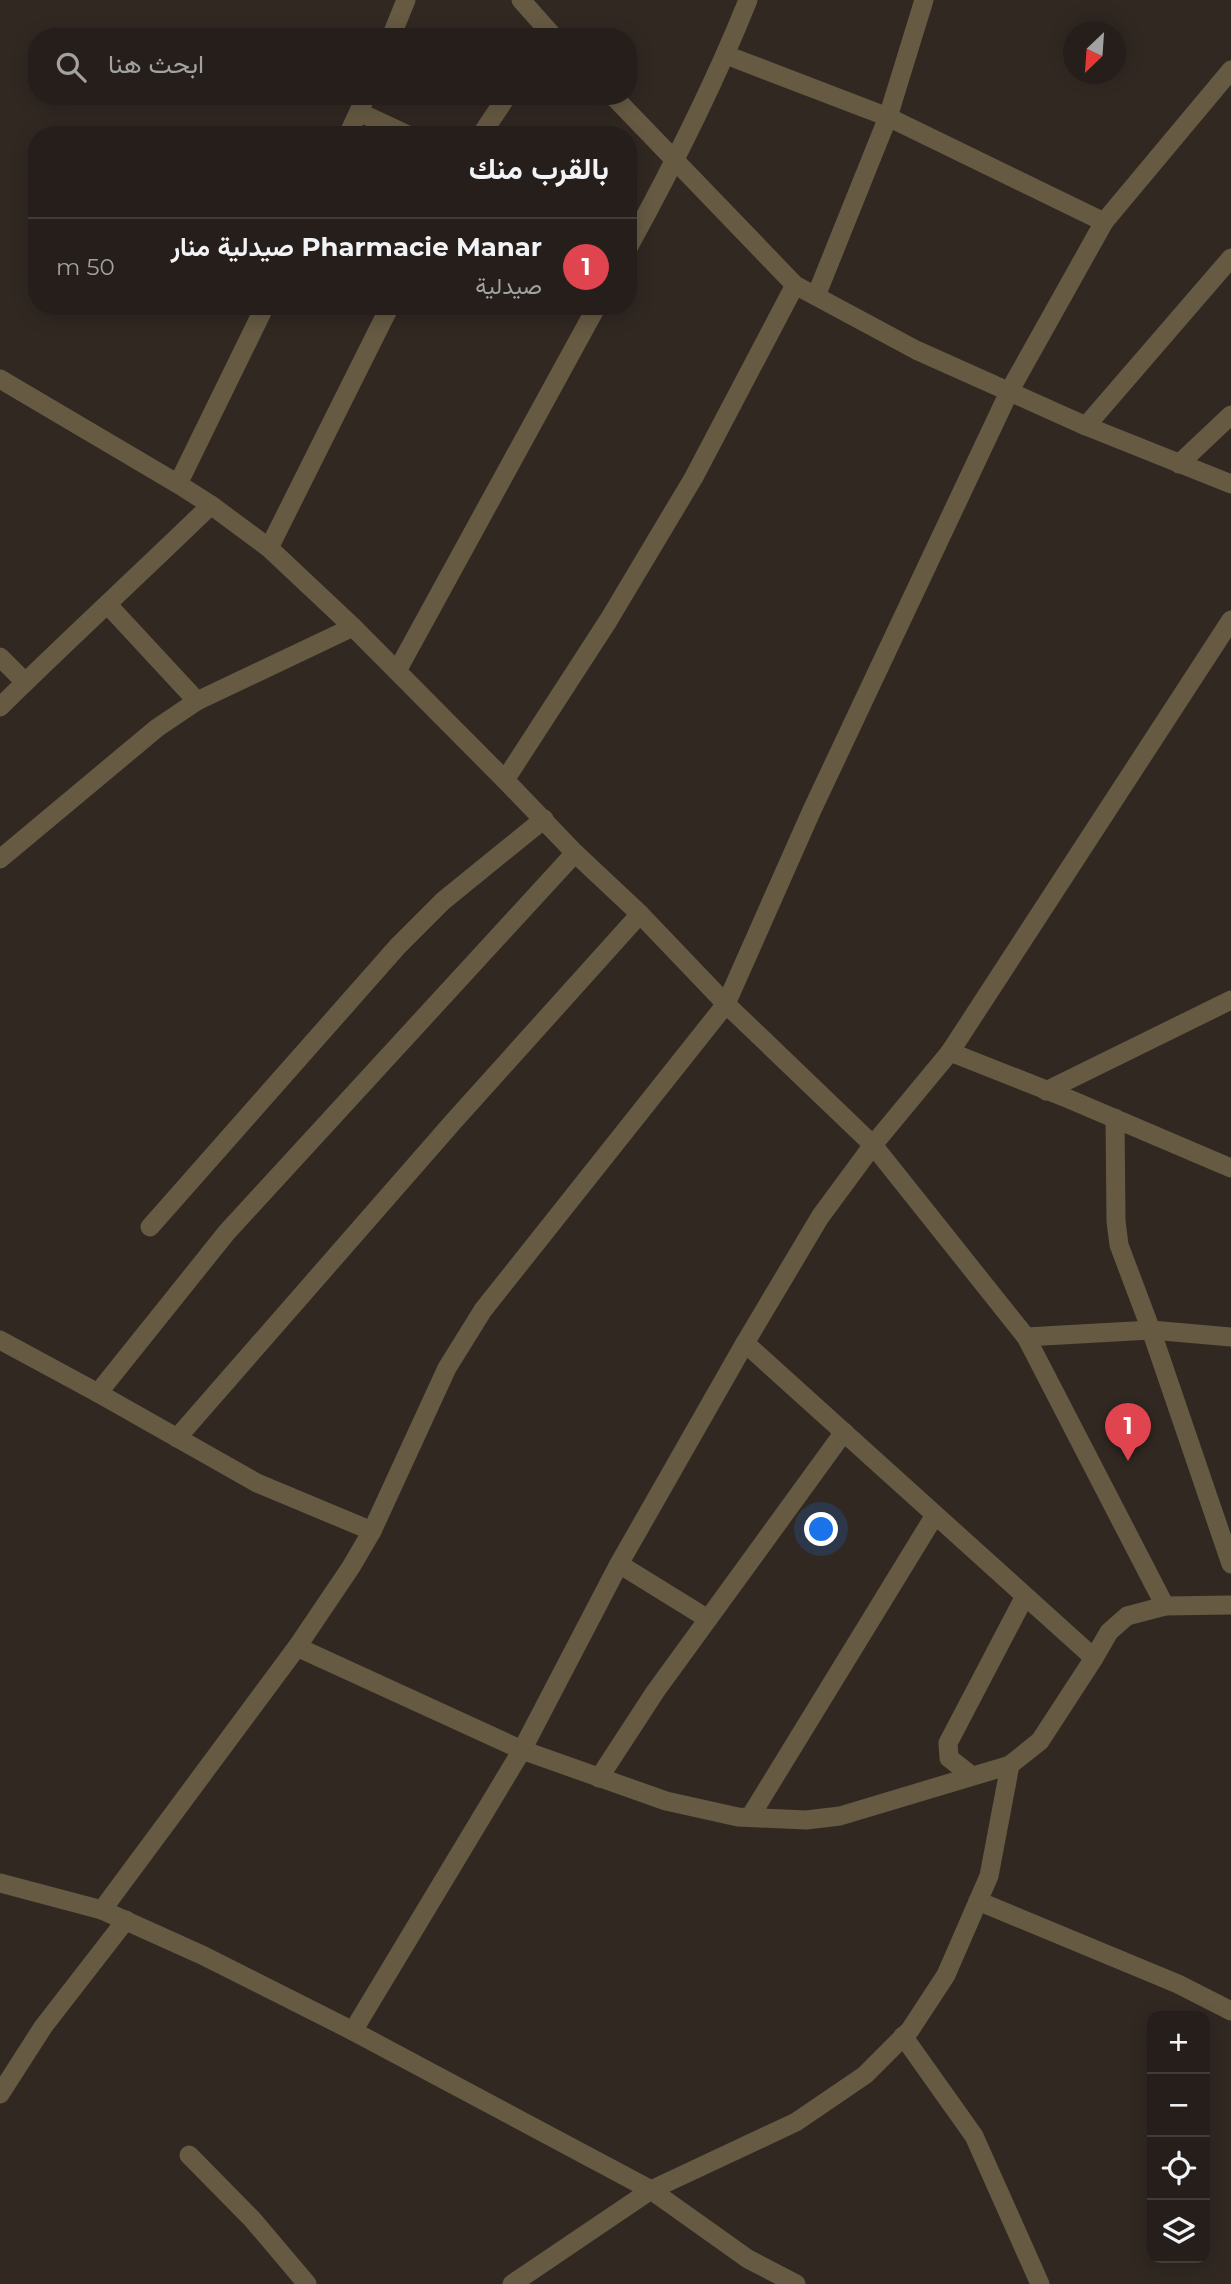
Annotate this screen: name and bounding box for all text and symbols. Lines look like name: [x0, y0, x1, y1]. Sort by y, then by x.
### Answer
north arrow: [1063, 21, 1126, 84]
search box: [28, 28, 637, 105]
icon: search: [52, 48, 90, 86]
text: ابحث هنا: [108, 48, 204, 80]
text: بالقرب منك: [469, 150, 609, 187]
text: Pharmacie Manar صيدلية منار: [171, 231, 542, 263]
text: 50 m: [56, 253, 115, 281]
text: 1: [581, 253, 591, 281]
text: صيدلية: [475, 272, 542, 300]
pin: 1: [1105, 1403, 1151, 1461]
your location: [804, 1512, 838, 1546]
map controls: [1147, 2011, 1210, 2263]
button: +: [1147, 2011, 1210, 2074]
button: −: [1147, 2074, 1210, 2137]
button: locate: [1147, 2137, 1210, 2200]
button: layers: [1147, 2200, 1210, 2263]

